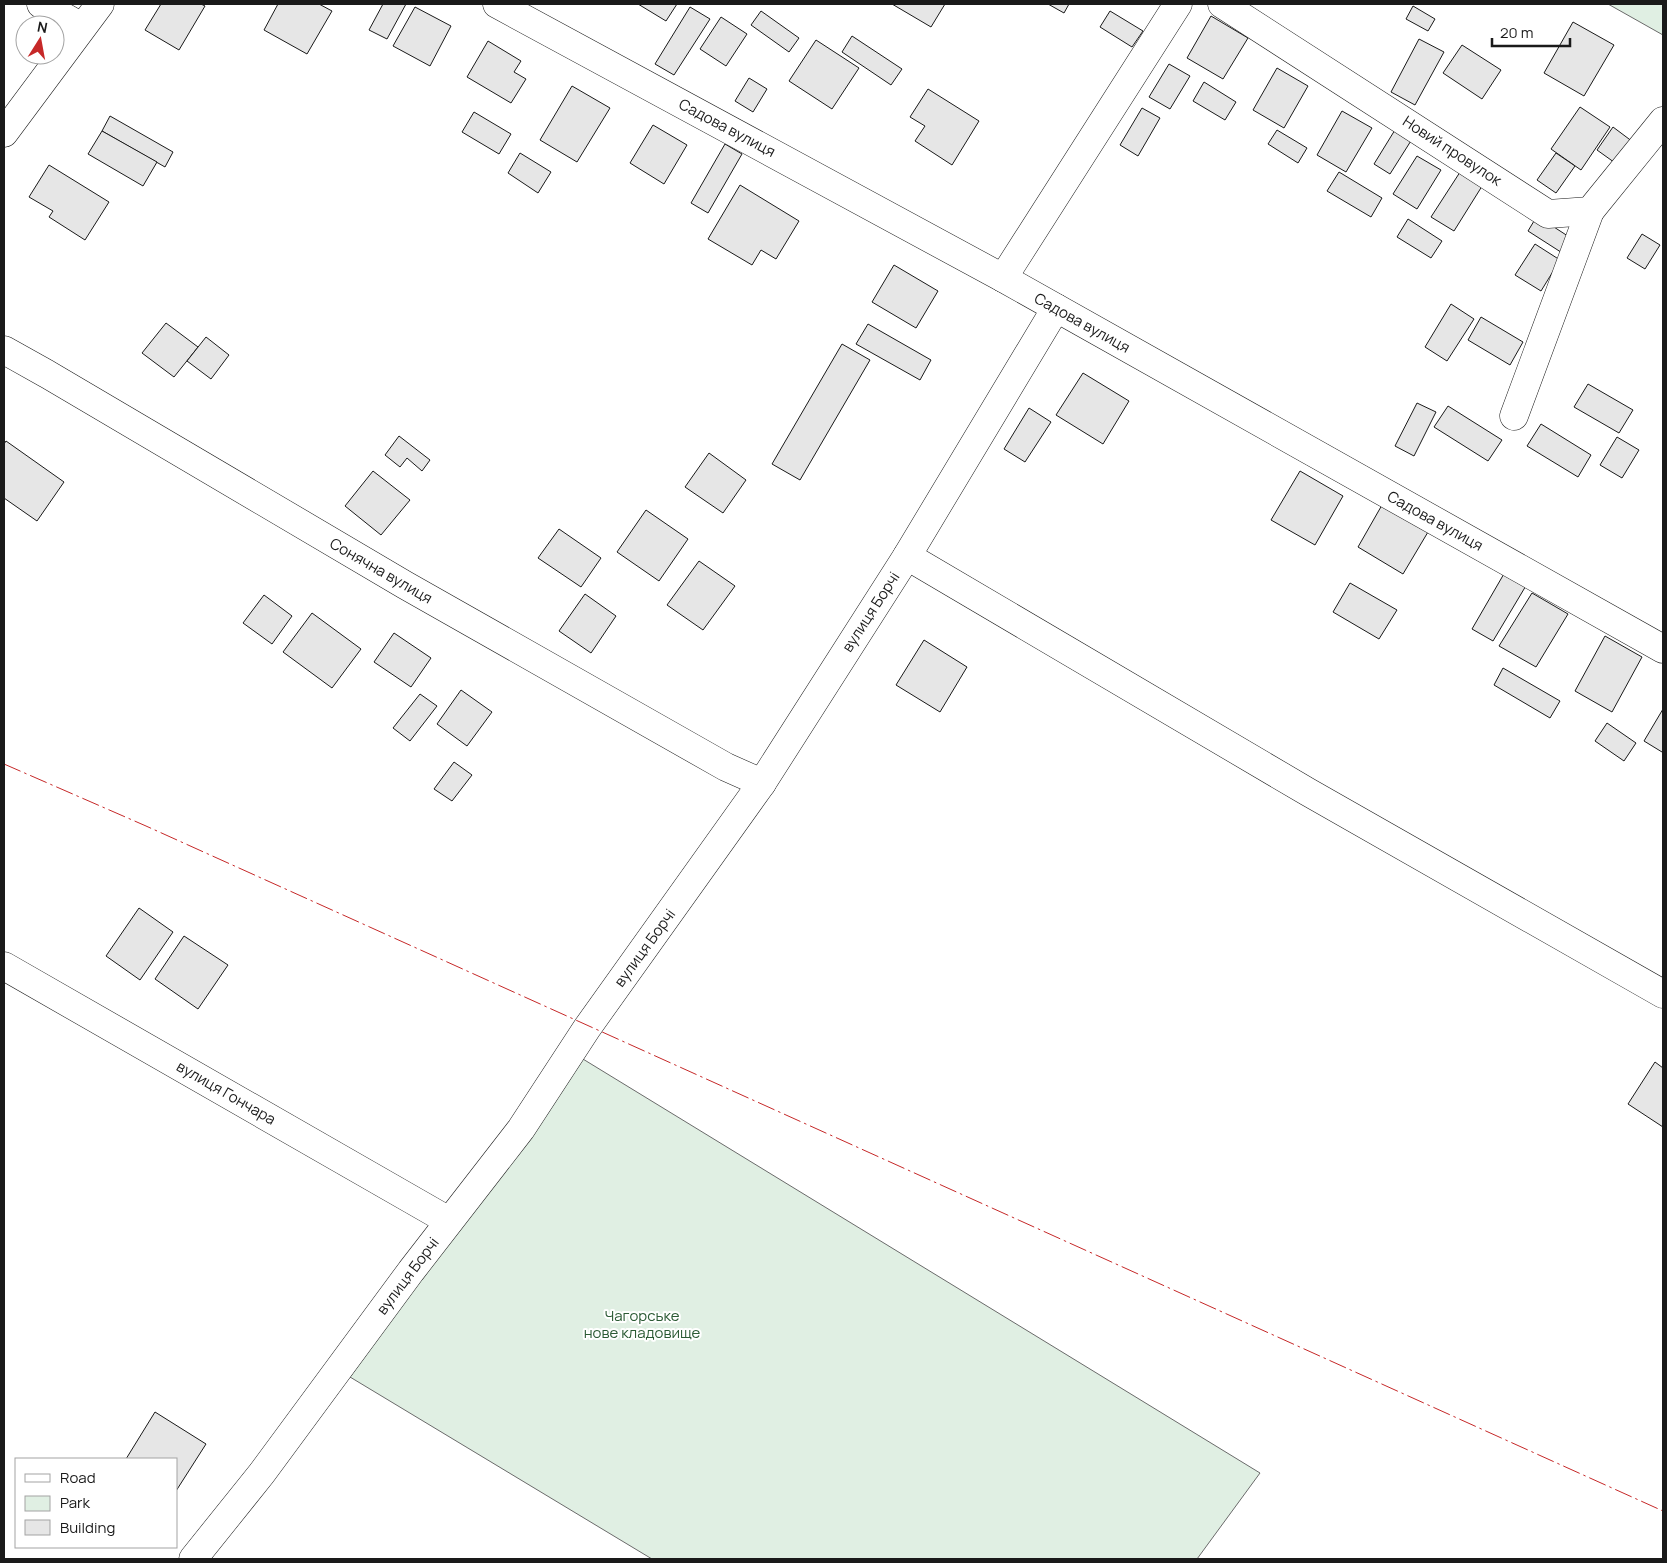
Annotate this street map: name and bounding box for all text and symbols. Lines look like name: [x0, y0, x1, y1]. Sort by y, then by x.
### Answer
north arrow: [15, 15, 65, 65]
scale bar: [1492, 15, 1570, 47]
text: N: [36, 16, 49, 37]
text: 20 m: [1500, 22, 1533, 43]
street label: Садова вулиця: [675, 93, 779, 162]
street label: Новий провулок: [1399, 111, 1506, 191]
street label: Садова вулиця: [1031, 288, 1134, 358]
street label: Садова вулиця: [1384, 486, 1487, 556]
street label: Сонячна вулиця: [326, 533, 437, 609]
street label: вулиця Борчі: [837, 567, 904, 656]
street label: вулиця Борчі: [609, 904, 680, 991]
street label: вулиця Гончара: [173, 1056, 280, 1130]
street label: вулиця Борчі: [372, 1233, 444, 1319]
park label: Чагорське нове кладовище: [584, 1305, 700, 1343]
legend: [15, 1458, 178, 1548]
text: Road: [60, 1467, 96, 1488]
text: Park: [60, 1492, 90, 1513]
text: Building: [60, 1517, 115, 1538]

